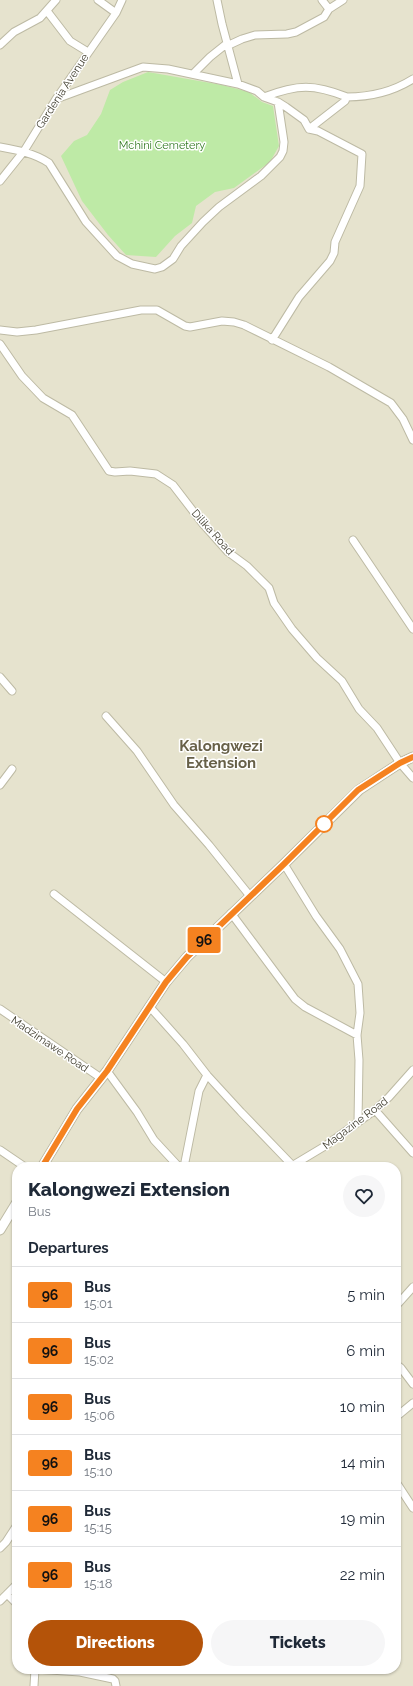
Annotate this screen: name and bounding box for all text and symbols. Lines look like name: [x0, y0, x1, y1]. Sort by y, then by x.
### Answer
street label: Gardenia Avenue: [33, 51, 92, 131]
park label: Mchini Cemetery: [119, 139, 205, 152]
street label: Dilika Road: [189, 507, 237, 558]
district label: Kalongwezi Extension: [179, 737, 263, 772]
unlabelled marker: [315, 815, 333, 833]
line badge: 96: [186, 927, 222, 953]
text: 96: [196, 932, 212, 948]
street label: Madzimawe Road: [9, 1014, 91, 1075]
street label: Magazine Road: [320, 1095, 391, 1152]
button: heart: [343, 1175, 385, 1217]
text: Kalongwezi Extension: [28, 1178, 230, 1200]
text: Bus: [28, 1204, 51, 1219]
text: Departures: [28, 1239, 109, 1257]
text: Bus: [84, 1278, 111, 1296]
text: 5 min: [347, 1286, 385, 1304]
text: 96: [42, 1287, 58, 1303]
text: 15:01: [84, 1296, 113, 1311]
text: Bus: [84, 1334, 111, 1352]
text: 6 min: [346, 1342, 385, 1360]
text: 96: [42, 1343, 58, 1359]
text: 15:02: [84, 1352, 114, 1367]
text: Bus: [84, 1390, 111, 1408]
text: 10 min: [340, 1398, 385, 1416]
text: 96: [42, 1399, 58, 1415]
text: 15:06: [84, 1408, 115, 1423]
text: Bus: [84, 1446, 111, 1464]
text: 14 min: [341, 1454, 385, 1472]
text: 96: [42, 1455, 58, 1471]
text: 15:10: [84, 1464, 113, 1479]
text: Bus: [84, 1502, 111, 1520]
text: 19 min: [340, 1510, 385, 1528]
text: 96: [42, 1511, 58, 1527]
text: 15:15: [84, 1520, 112, 1535]
text: Bus: [84, 1558, 111, 1576]
text: 22 min: [340, 1566, 385, 1584]
text: 96: [42, 1567, 58, 1583]
text: 15:18: [84, 1576, 112, 1591]
button: Directions: [28, 1620, 203, 1666]
button: Tickets: [211, 1620, 385, 1666]

